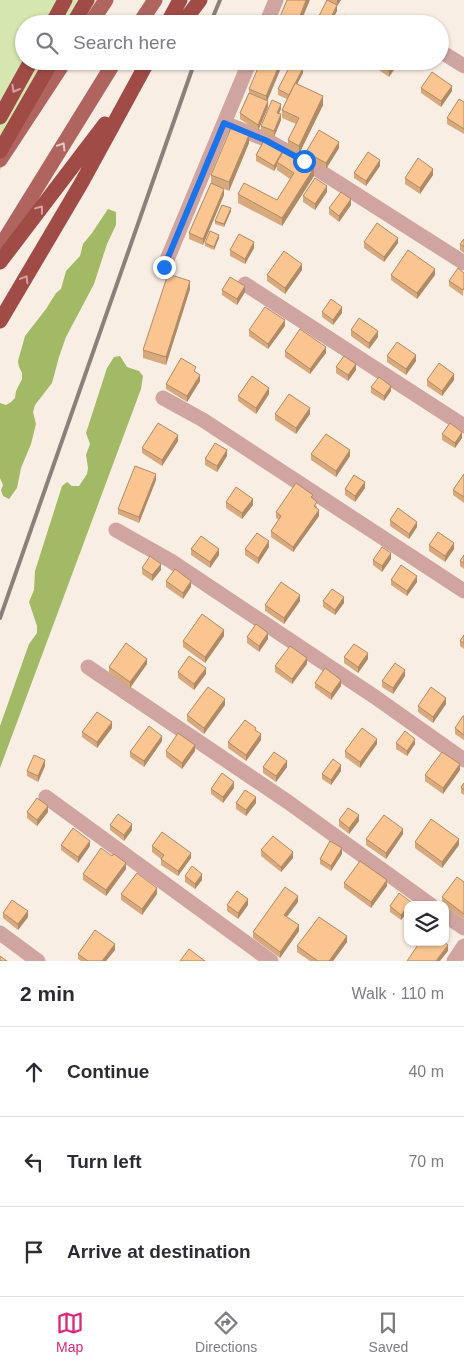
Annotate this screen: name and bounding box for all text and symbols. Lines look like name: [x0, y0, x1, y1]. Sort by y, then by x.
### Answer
search box: [15, 15, 449, 70]
icon: search: [33, 29, 61, 57]
text: Search here: [73, 32, 177, 53]
one-way arrow: [11, 84, 21, 93]
one-way arrow: [56, 142, 66, 151]
route start: [293, 150, 316, 173]
one-way arrow: [35, 206, 44, 215]
route end: [153, 256, 176, 279]
one-way arrow: [18, 276, 28, 285]
map controls: [404, 901, 449, 946]
button: layers: [404, 901, 449, 946]
text: 2 min: [20, 982, 75, 1005]
text: Walk · 110 m: [352, 985, 444, 1002]
icon: ahead: [20, 1058, 48, 1086]
text: Continue: [67, 1061, 149, 1082]
text: 40 m: [408, 1063, 444, 1080]
icon: left: [20, 1148, 48, 1176]
text: Turn left: [67, 1151, 142, 1172]
text: 70 m: [408, 1153, 444, 1170]
icon: arrive: [20, 1238, 48, 1266]
text: Arrive at destination: [67, 1241, 251, 1262]
tab: Map: [56, 1309, 84, 1355]
tab: Directions: [195, 1309, 257, 1355]
tab: Saved: [369, 1309, 408, 1355]

